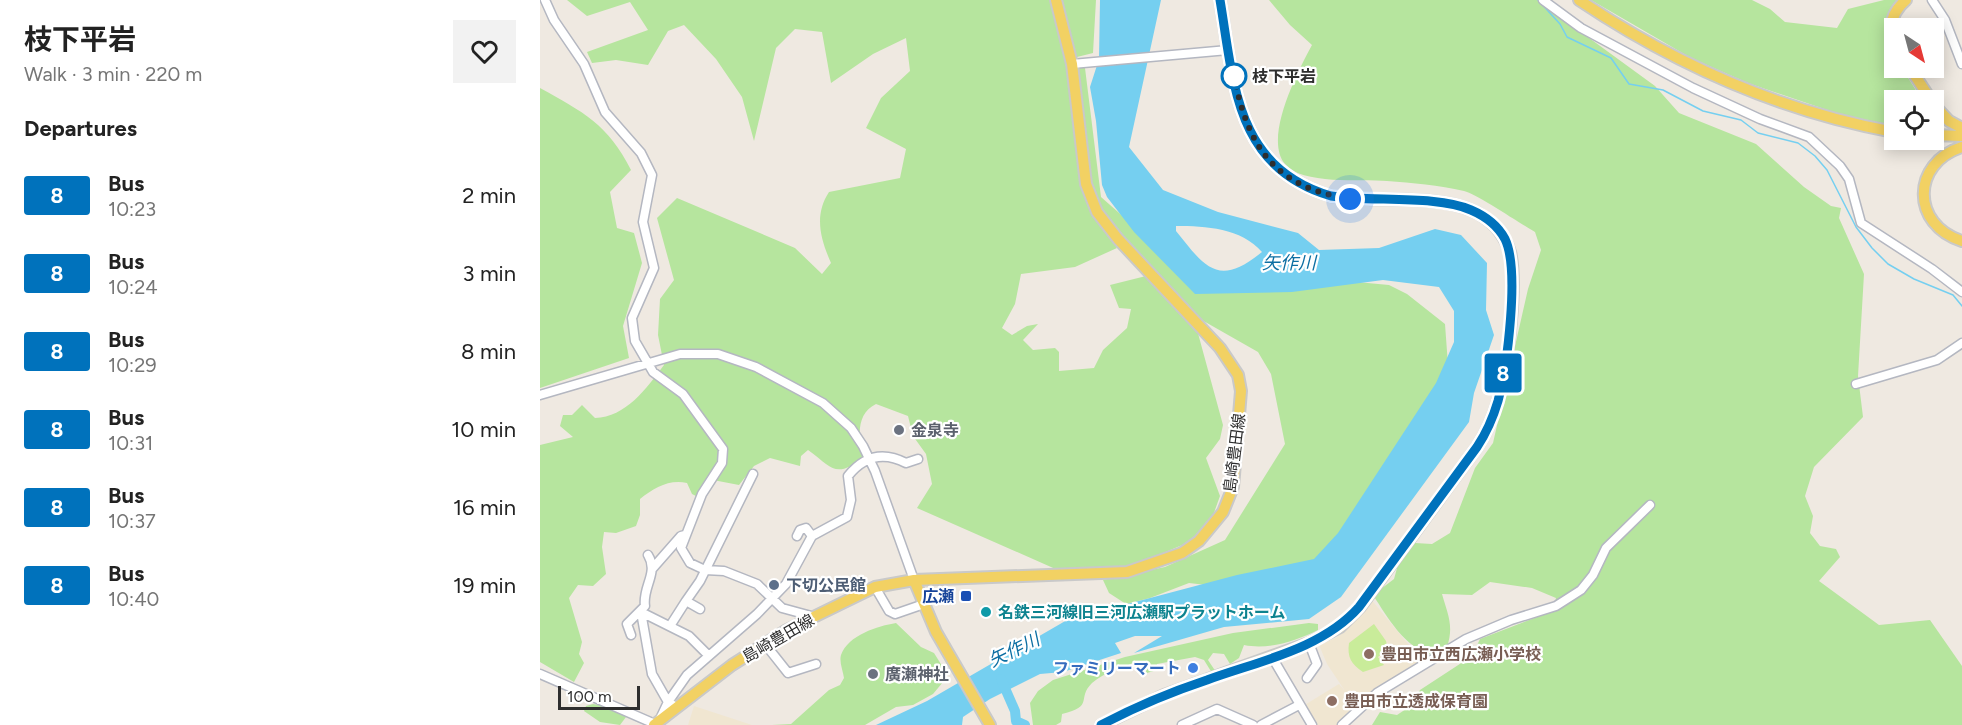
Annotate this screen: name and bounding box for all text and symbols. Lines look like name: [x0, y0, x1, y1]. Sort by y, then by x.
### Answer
north arrow: [1884, 18, 1944, 78]
map controls: [1884, 18, 1944, 150]
button: heart: [453, 20, 516, 83]
text: 枝下平岩: [24, 22, 136, 56]
text: Walk · 3 min · 220 m: [24, 62, 202, 86]
marker: 枝下平岩: [1221, 63, 1247, 89]
place label: 枝下平岩: [1252, 67, 1316, 86]
button: locate: [1884, 90, 1944, 150]
text: Departures: [24, 115, 137, 142]
text: Bus: [108, 170, 144, 197]
text: 2 min: [462, 182, 516, 209]
text: 8: [51, 183, 63, 208]
your location: [1335, 184, 1365, 214]
text: 10:23: [108, 197, 156, 221]
text: Bus: [108, 248, 144, 275]
water label: 矢作川: [1262, 252, 1318, 274]
text: 3 min: [462, 260, 516, 287]
text: 8: [51, 261, 63, 286]
text: 10:24: [108, 275, 158, 299]
text: Bus: [108, 326, 144, 353]
text: 8 min: [461, 338, 516, 365]
text: 8: [51, 339, 63, 364]
text: 10:29: [108, 353, 157, 377]
line badge: 8: [1484, 354, 1522, 392]
text: 8: [1497, 361, 1509, 386]
text: Bus: [108, 404, 144, 431]
street label: 島崎豊田線: [1220, 412, 1249, 494]
text: 10 min: [451, 416, 516, 443]
text: 8: [51, 417, 63, 442]
place label: 金泉寺: [911, 421, 959, 440]
marker: 金泉寺: [892, 423, 906, 437]
text: 10:31: [108, 431, 153, 455]
text: Bus: [108, 482, 144, 509]
text: 16 min: [453, 494, 516, 521]
text: 8: [51, 495, 63, 520]
text: 10:37: [108, 509, 156, 533]
text: Bus: [108, 560, 144, 587]
text: 19 min: [453, 572, 516, 599]
text: 8: [51, 573, 63, 598]
place label: 下切公民館: [786, 576, 866, 595]
marker: 下切公民館: [767, 578, 781, 592]
text: 10:40: [108, 587, 159, 611]
place label: 広瀬: [922, 587, 954, 606]
marker: 広瀬: [959, 589, 973, 603]
place label: 名鉄三河線旧三河広瀬駅プラットホーム: [998, 603, 1286, 622]
marker: 名鉄三河線旧三河広瀬駅プラットホーム: [979, 605, 993, 619]
street label: 島崎豊田線: [739, 610, 818, 667]
water label: 矢作川: [985, 627, 1045, 672]
place label: 豊田市立西広瀬小学校: [1381, 645, 1541, 664]
marker: 豊田市立西広瀬小学校: [1362, 647, 1376, 661]
place label: ファミリーマート: [1053, 659, 1181, 678]
marker: ファミリーマート: [1186, 661, 1200, 675]
place label: 廣瀬神社: [885, 665, 949, 684]
marker: 廣瀬神社: [866, 667, 880, 681]
scale bar: [558, 683, 640, 710]
text: 100 m: [567, 687, 612, 706]
place label: 豊田市立透成保育園: [1344, 692, 1488, 711]
marker: 豊田市立透成保育園: [1325, 694, 1339, 708]

